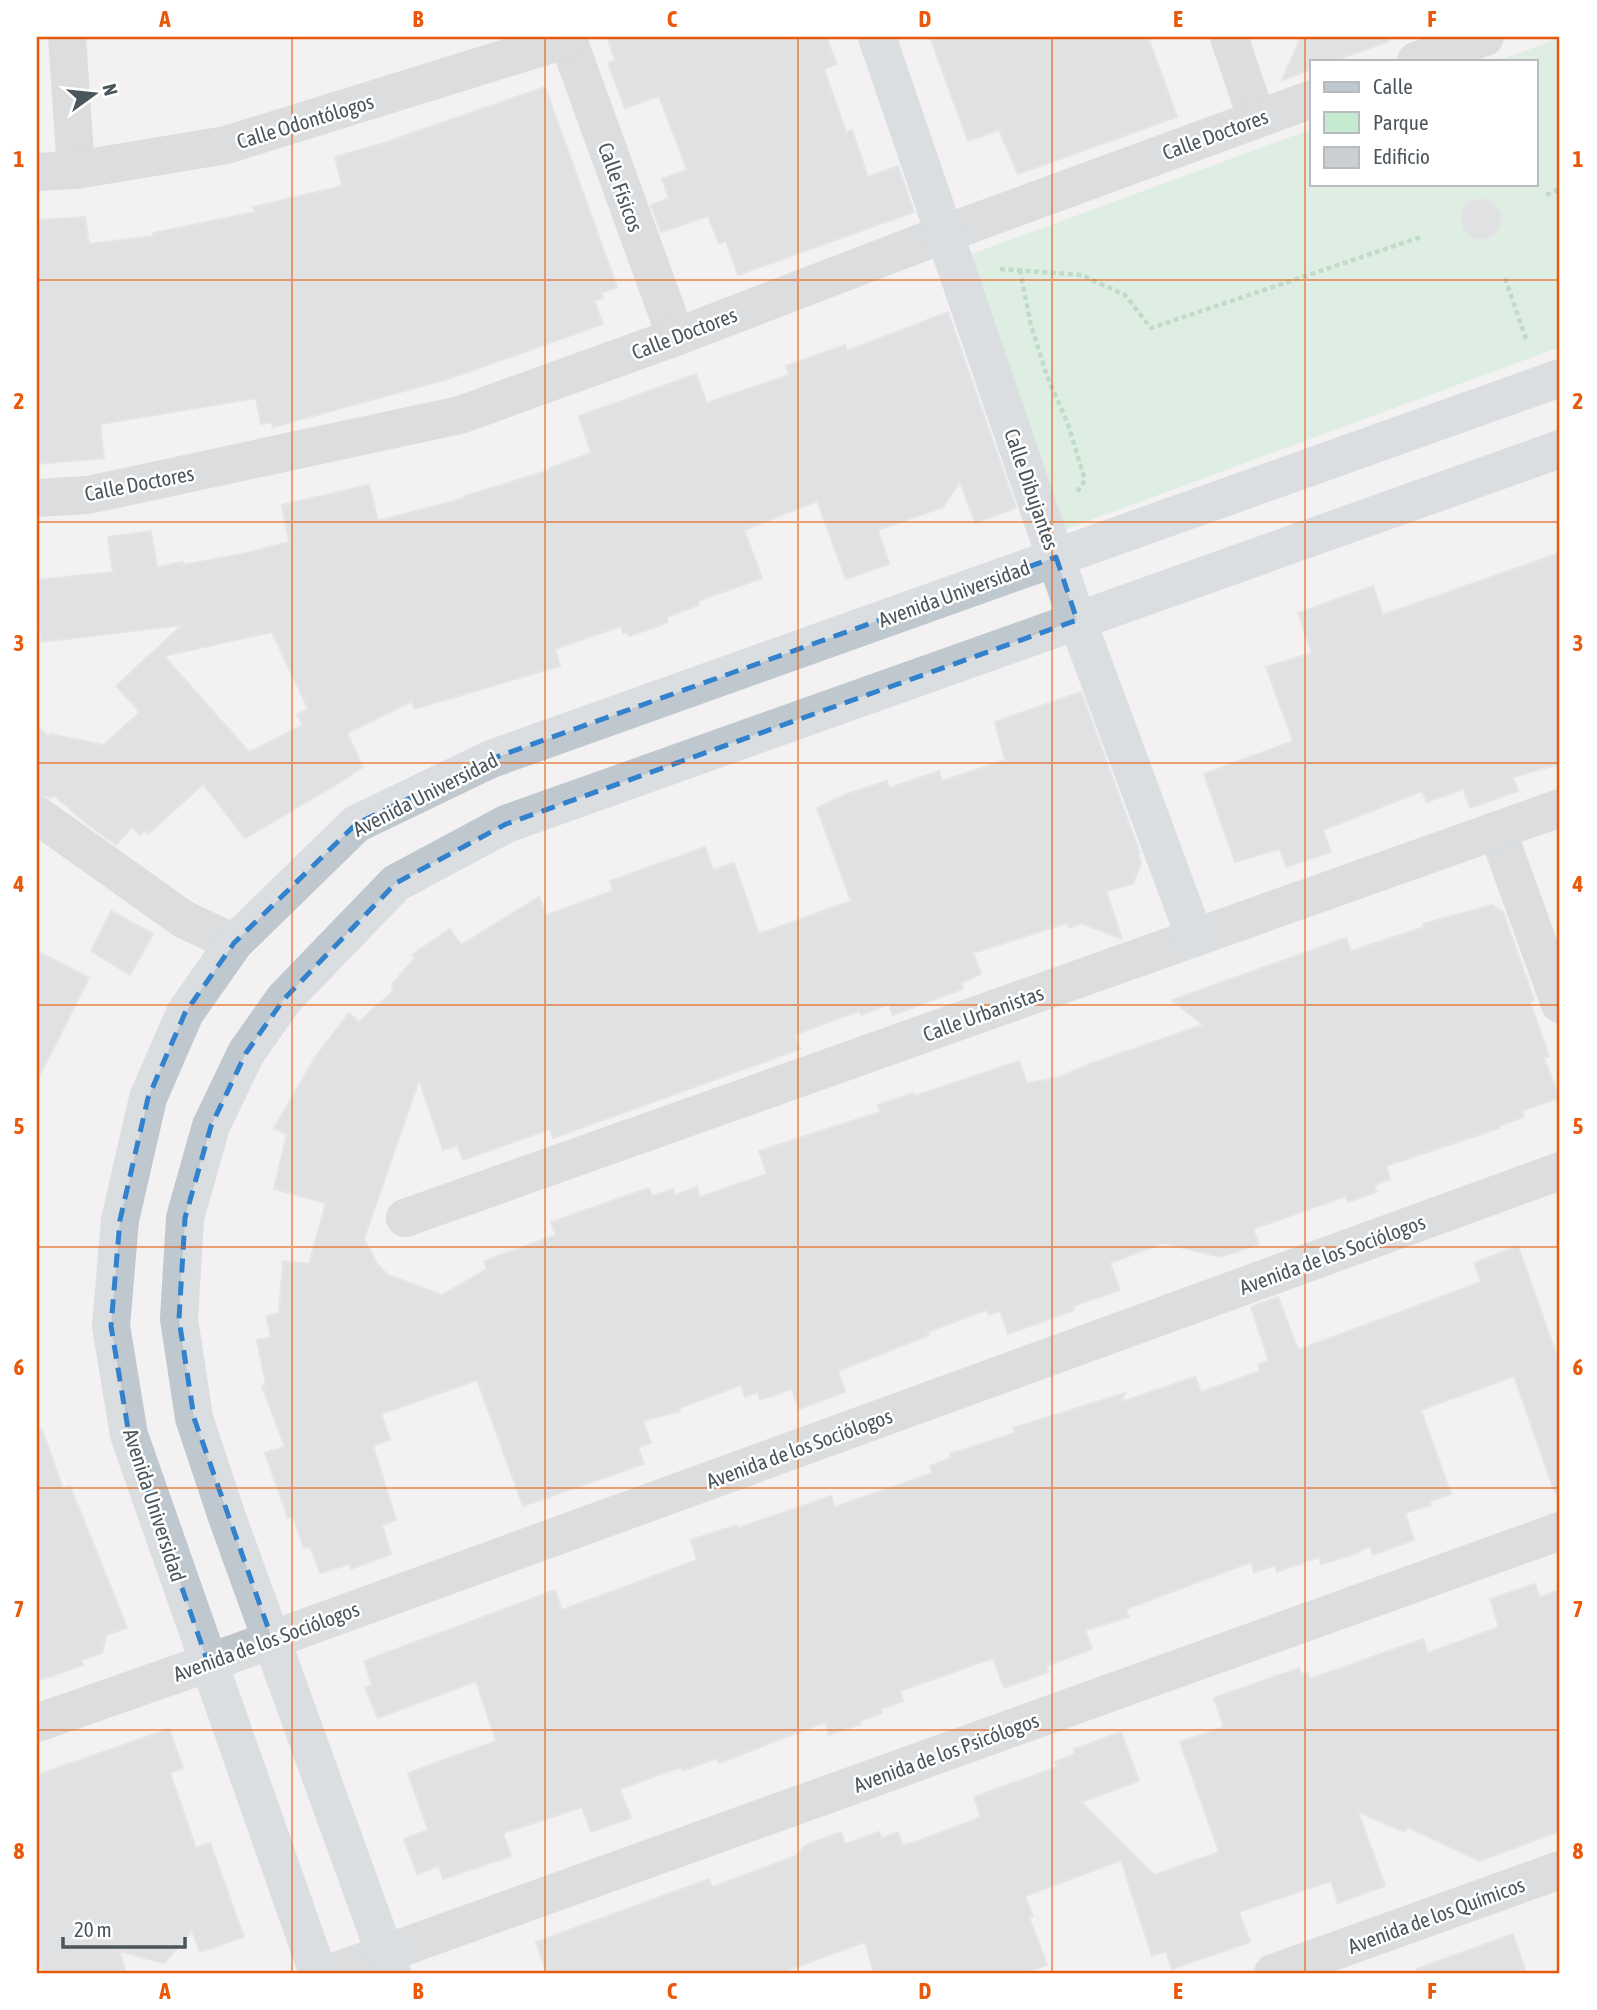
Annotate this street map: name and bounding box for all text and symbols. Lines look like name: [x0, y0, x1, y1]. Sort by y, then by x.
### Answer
text: A: [158, 6, 171, 32]
text: B: [413, 6, 424, 32]
text: C: [667, 6, 678, 32]
text: D: [919, 6, 932, 32]
text: E: [1173, 6, 1183, 32]
text: F: [1427, 6, 1437, 32]
north arrow: [60, 60, 130, 130]
legend: [1310, 60, 1538, 186]
text: Calle: [1373, 74, 1413, 98]
text: N: [98, 81, 122, 98]
street label: Calle Odontólogos: [234, 89, 376, 153]
street label: Calle Doctores: [1159, 104, 1271, 164]
text: Parque: [1373, 110, 1428, 134]
street label: Calle Físicos: [594, 139, 648, 235]
text: Edificio: [1373, 144, 1430, 168]
text: 1: [14, 146, 25, 172]
text: 1: [1573, 146, 1584, 172]
street label: Calle Doctores: [628, 302, 740, 364]
text: 2: [14, 388, 24, 414]
text: 2: [1573, 388, 1583, 414]
street label: Calle Dibujantes: [1000, 425, 1064, 553]
street label: Calle Doctores: [82, 461, 196, 505]
street label: Avenida Universidad: [875, 554, 1033, 632]
text: 3: [14, 630, 24, 656]
text: 3: [1573, 630, 1583, 656]
street label: Avenida Universidad: [349, 747, 501, 841]
text: 4: [13, 871, 25, 897]
text: 4: [1572, 871, 1584, 897]
street label: Calle Urbanistas: [919, 980, 1047, 1046]
text: 5: [14, 1113, 25, 1139]
text: 5: [1573, 1113, 1584, 1139]
street label: Avenida de los Sociólogos: [1236, 1209, 1428, 1299]
text: 6: [14, 1354, 25, 1380]
text: 6: [1573, 1354, 1584, 1380]
street label: Avenida de los Sociólogos: [703, 1403, 895, 1493]
street label: Avenida Universidad: [119, 1426, 191, 1584]
text: 7: [14, 1596, 24, 1622]
street label: Avenida de los Sociólogos: [170, 1596, 362, 1686]
text: 7: [1573, 1596, 1583, 1622]
street label: Avenida de los Psicólogos: [850, 1707, 1042, 1797]
text: 8: [14, 1838, 25, 1864]
text: 8: [1573, 1838, 1584, 1864]
street label: Avenida de los Químicos: [1345, 1872, 1527, 1958]
scale bar: [63, 1905, 186, 1949]
text: 20 m: [74, 1917, 112, 1941]
text: A: [158, 1978, 171, 2004]
text: B: [413, 1978, 424, 2004]
text: C: [667, 1978, 678, 2004]
text: D: [919, 1978, 932, 2004]
text: E: [1173, 1978, 1183, 2004]
text: F: [1427, 1978, 1437, 2004]

